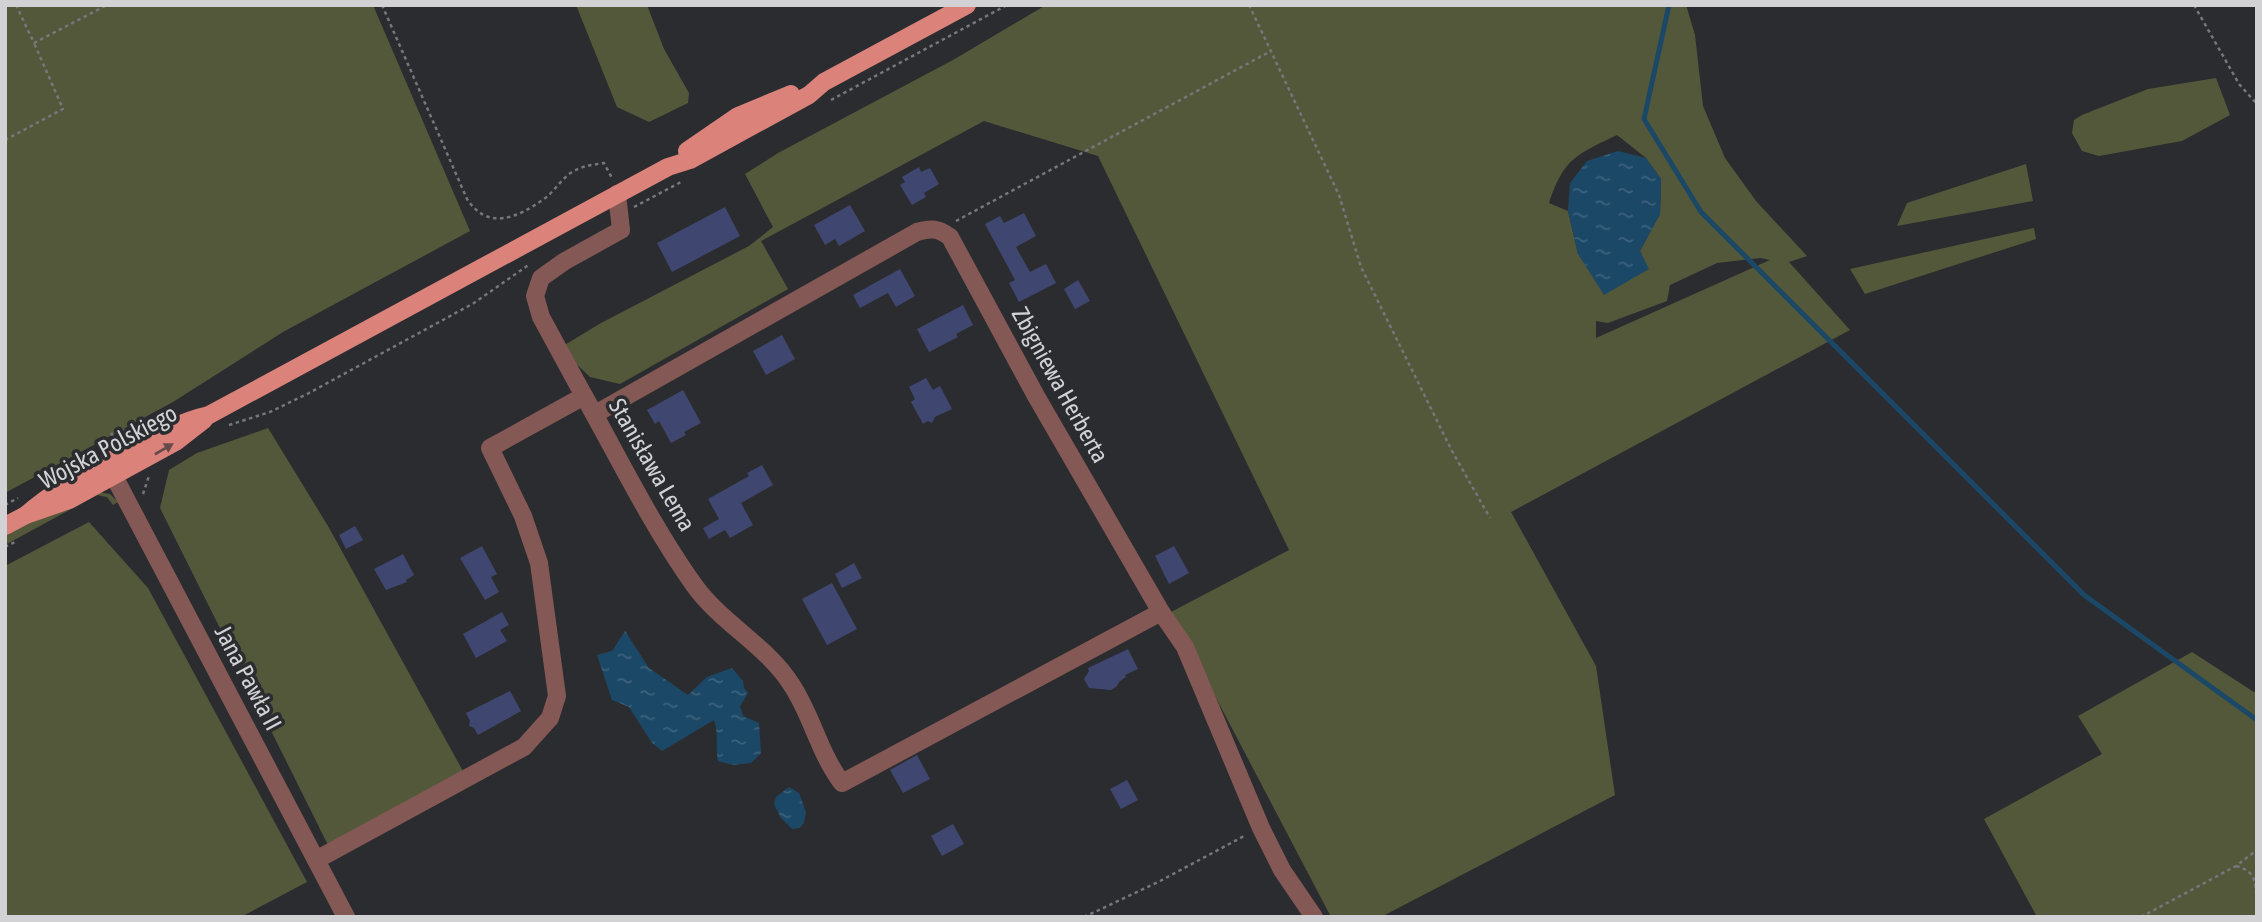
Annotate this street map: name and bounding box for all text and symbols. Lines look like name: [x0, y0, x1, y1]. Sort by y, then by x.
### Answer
street label: Zbigniewa Herberta: [1007, 302, 1114, 467]
street label: Stanisława Lema: [604, 394, 701, 536]
street label: Wojska Polskiego: [34, 399, 181, 494]
one-way arrow: [154, 443, 173, 455]
street label: Jana Pawła II: [210, 621, 287, 735]

